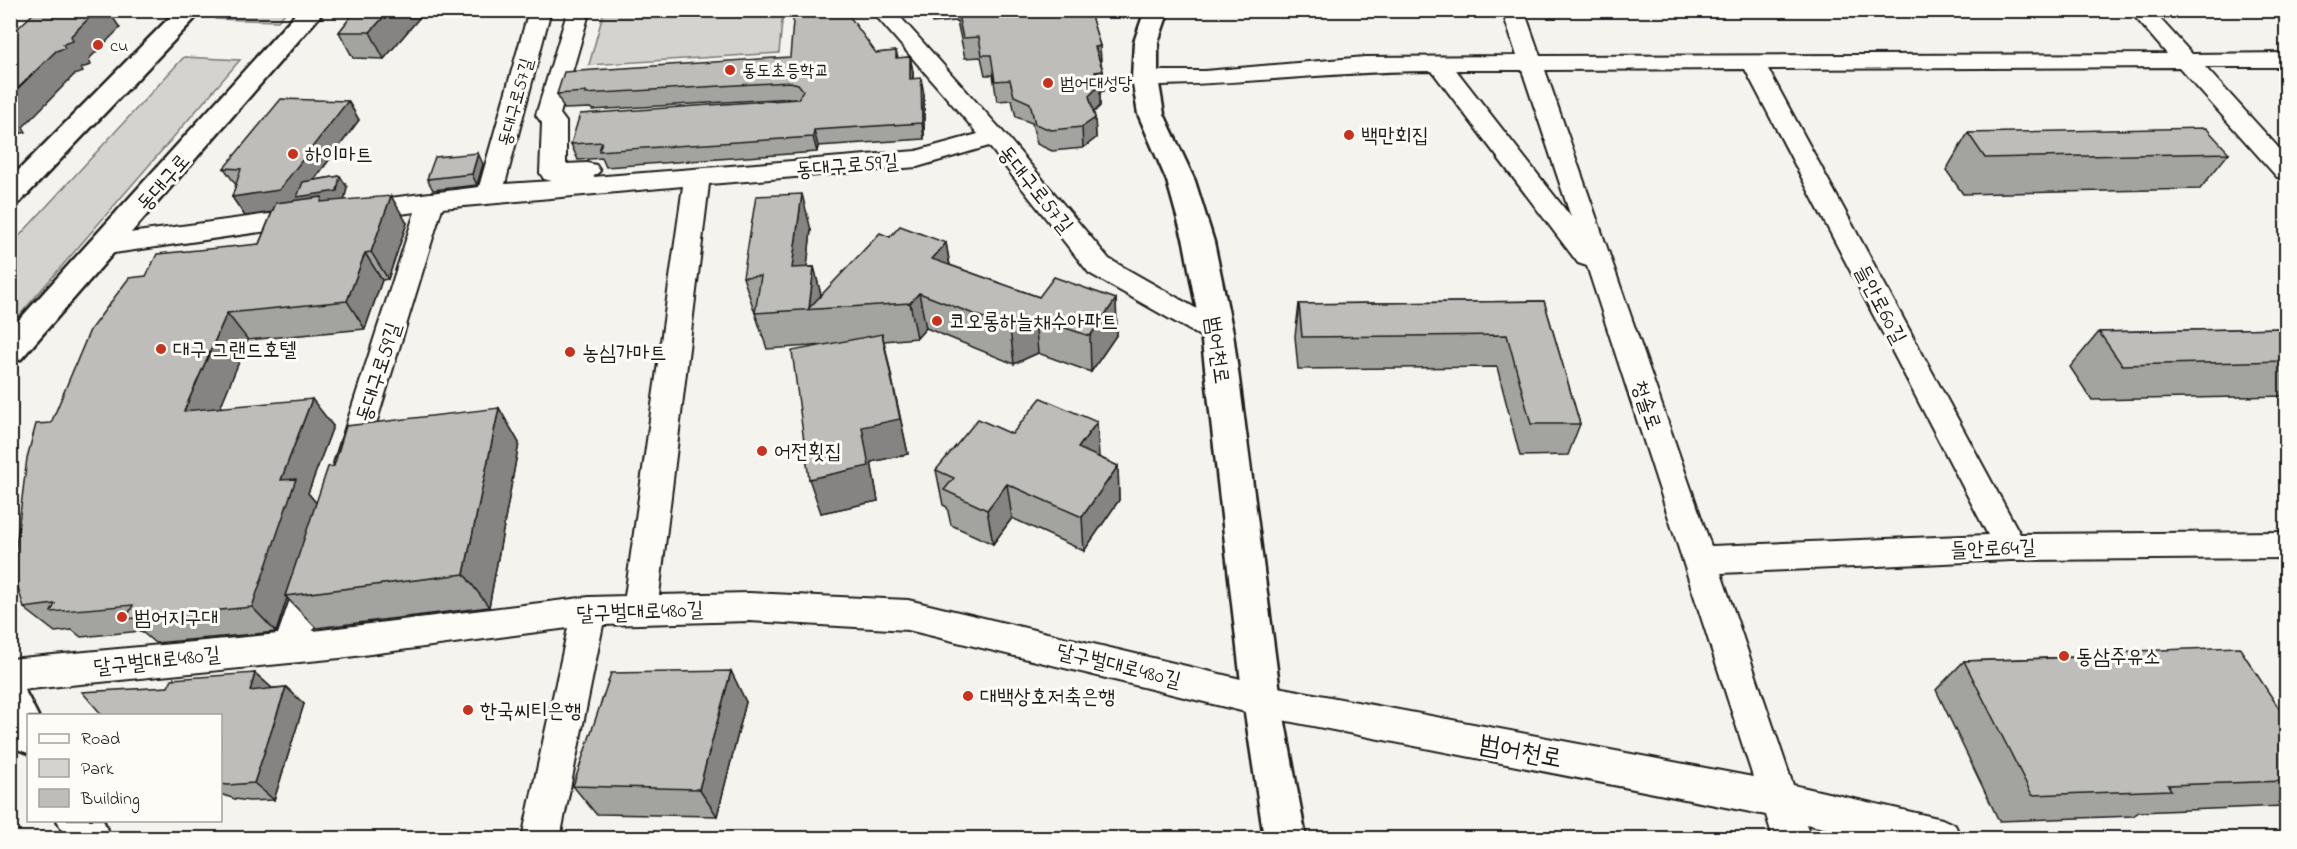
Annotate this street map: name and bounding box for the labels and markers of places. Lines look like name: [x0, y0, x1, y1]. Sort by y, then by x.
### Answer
place label: cu: [110, 34, 128, 60]
marker: cu: [91, 38, 105, 52]
place label: 동도초등학교: [742, 59, 829, 85]
marker: 동도초등학교: [723, 63, 737, 77]
place label: 범어대성당: [1060, 72, 1133, 98]
marker: 범어대성당: [1041, 76, 1055, 90]
place label: 백만회집: [1361, 122, 1429, 152]
marker: 백만회집: [1342, 128, 1356, 142]
place label: 하이마트: [305, 141, 373, 171]
marker: 하이마트: [286, 147, 300, 161]
place label: 코오롱하늘채수아파트: [949, 308, 1118, 338]
marker: 코오롱하늘채수아파트: [930, 314, 944, 328]
place label: 대구 그랜드호텔: [173, 336, 297, 366]
place label: 농심가마트: [582, 339, 667, 369]
marker: 대구 그랜드호텔: [154, 342, 168, 356]
marker: 농심가마트: [563, 345, 577, 359]
place label: 어전횟집: [774, 438, 842, 468]
marker: 어전횟집: [755, 444, 769, 458]
place label: 범어지구대: [134, 604, 219, 634]
marker: 범어지구대: [115, 610, 129, 624]
place label: 동삼주유소: [2076, 643, 2161, 673]
marker: 동삼주유소: [2057, 649, 2071, 663]
place label: 대백상호저축은행: [980, 683, 1115, 713]
marker: 대백상호저축은행: [961, 689, 975, 703]
place label: 한국씨티은행: [480, 697, 581, 727]
marker: 한국씨티은행: [461, 703, 475, 717]

